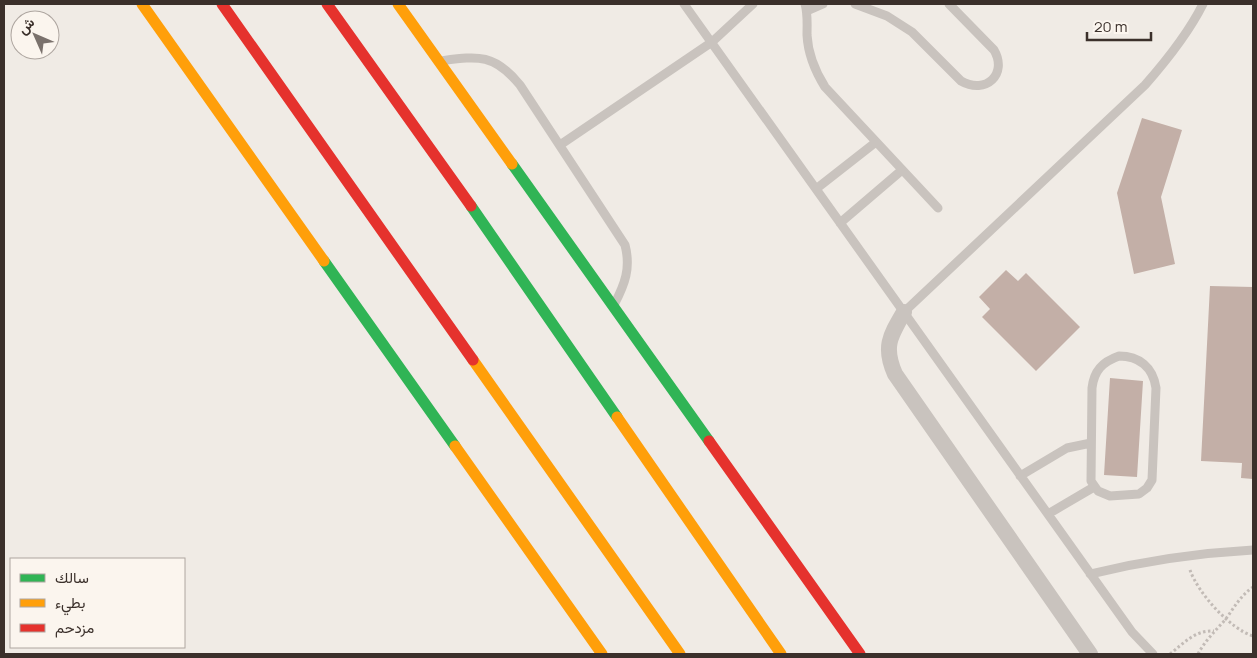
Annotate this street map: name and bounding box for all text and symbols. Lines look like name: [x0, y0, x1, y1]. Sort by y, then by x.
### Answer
north arrow: [10, 10, 60, 60]
scale bar: [1087, 10, 1151, 42]
text: ش: [13, 13, 38, 38]
text: 20 m: [1094, 16, 1127, 37]
legend: [10, 558, 185, 648]
text: سالك: [55, 567, 89, 588]
text: بطيء: [55, 592, 85, 616]
text: مزدحم: [55, 617, 94, 638]

